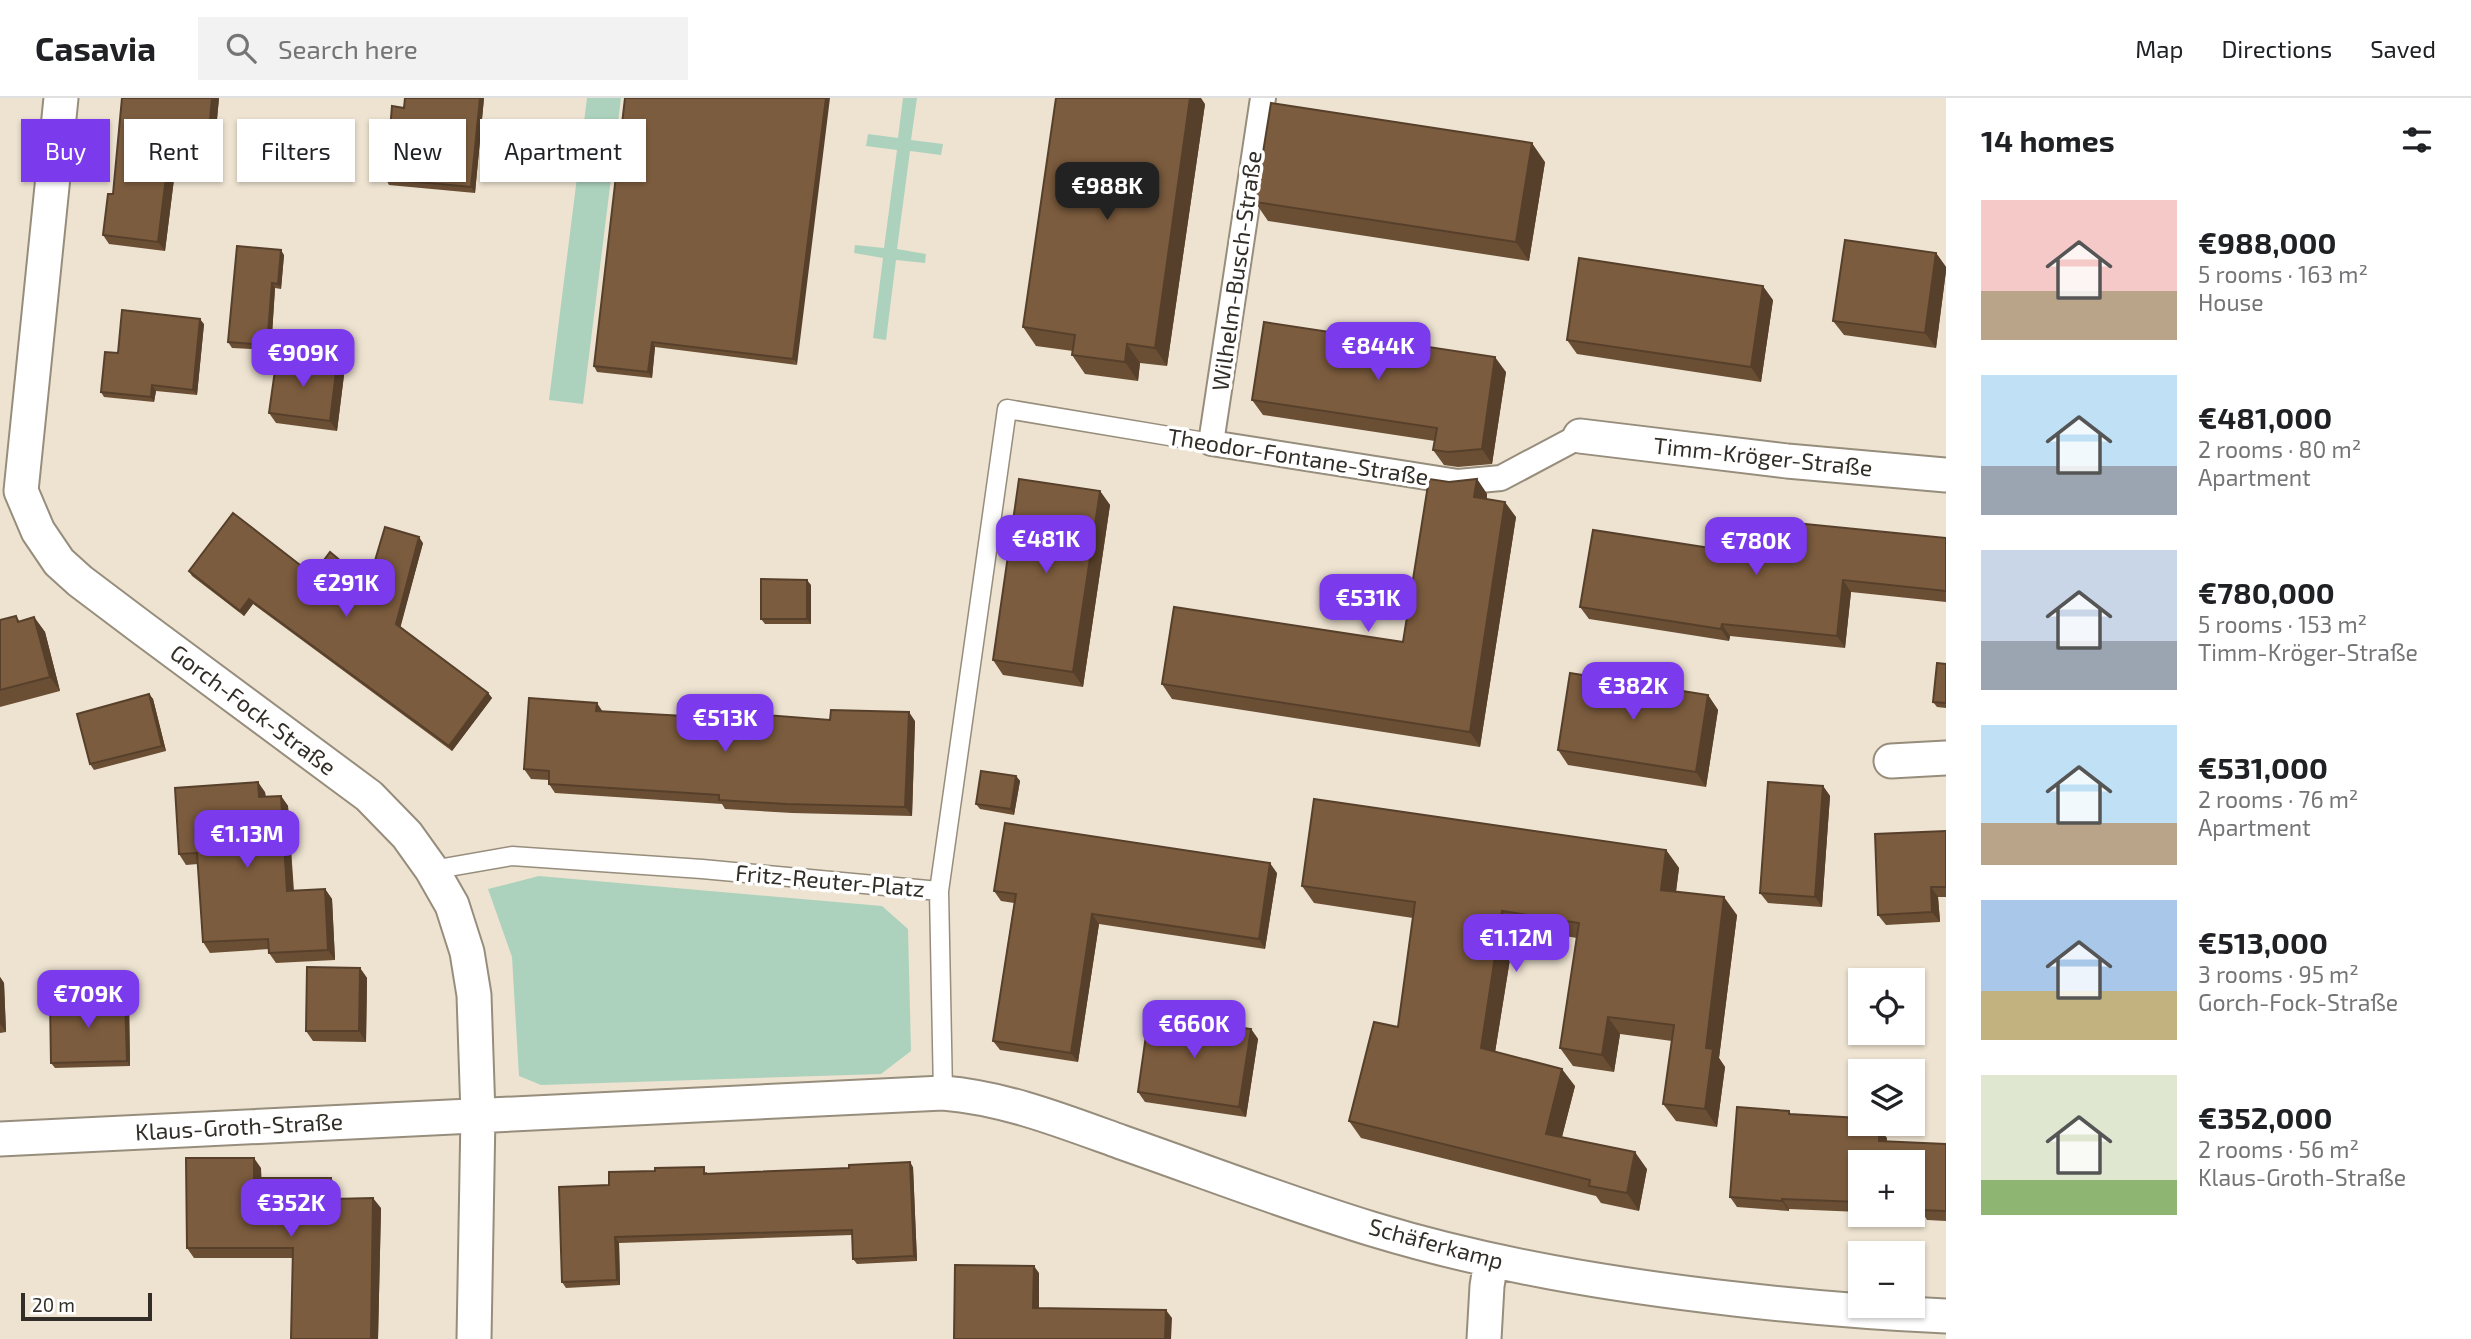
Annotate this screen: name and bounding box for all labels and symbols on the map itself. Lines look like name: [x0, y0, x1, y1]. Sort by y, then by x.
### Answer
street label: Wilhelm-Busch-Straße: [1205, 149, 1267, 393]
pin: €988K: [1058, 162, 1156, 222]
pin: €844K: [1329, 322, 1427, 382]
pin: €909K: [254, 330, 352, 389]
street label: Theodor-Fontane-Straße: [1166, 422, 1431, 490]
street label: Timm-Kröger-Straße: [1652, 431, 1874, 481]
pin: €481K: [997, 516, 1095, 575]
pin: €780K: [1707, 518, 1805, 577]
pin: €291K: [297, 560, 395, 619]
pin: €531K: [1319, 574, 1417, 634]
street label: Gorch-Fock-Straße: [165, 638, 342, 781]
pin: €382K: [1584, 662, 1682, 722]
pin: €513K: [676, 694, 774, 754]
pin: €1.13M: [190, 810, 304, 870]
street label: Fritz-Reuter-Platz: [734, 858, 926, 902]
pin: €1.12M: [1459, 914, 1573, 974]
pin: €709K: [39, 970, 137, 1030]
pin: €660K: [1145, 1000, 1243, 1060]
street label: Klaus-Groth-Straße: [134, 1107, 344, 1145]
pin: €352K: [242, 1180, 340, 1239]
street label: Schäferkamp: [1366, 1212, 1507, 1274]
scale bar: [21, 1290, 152, 1322]

